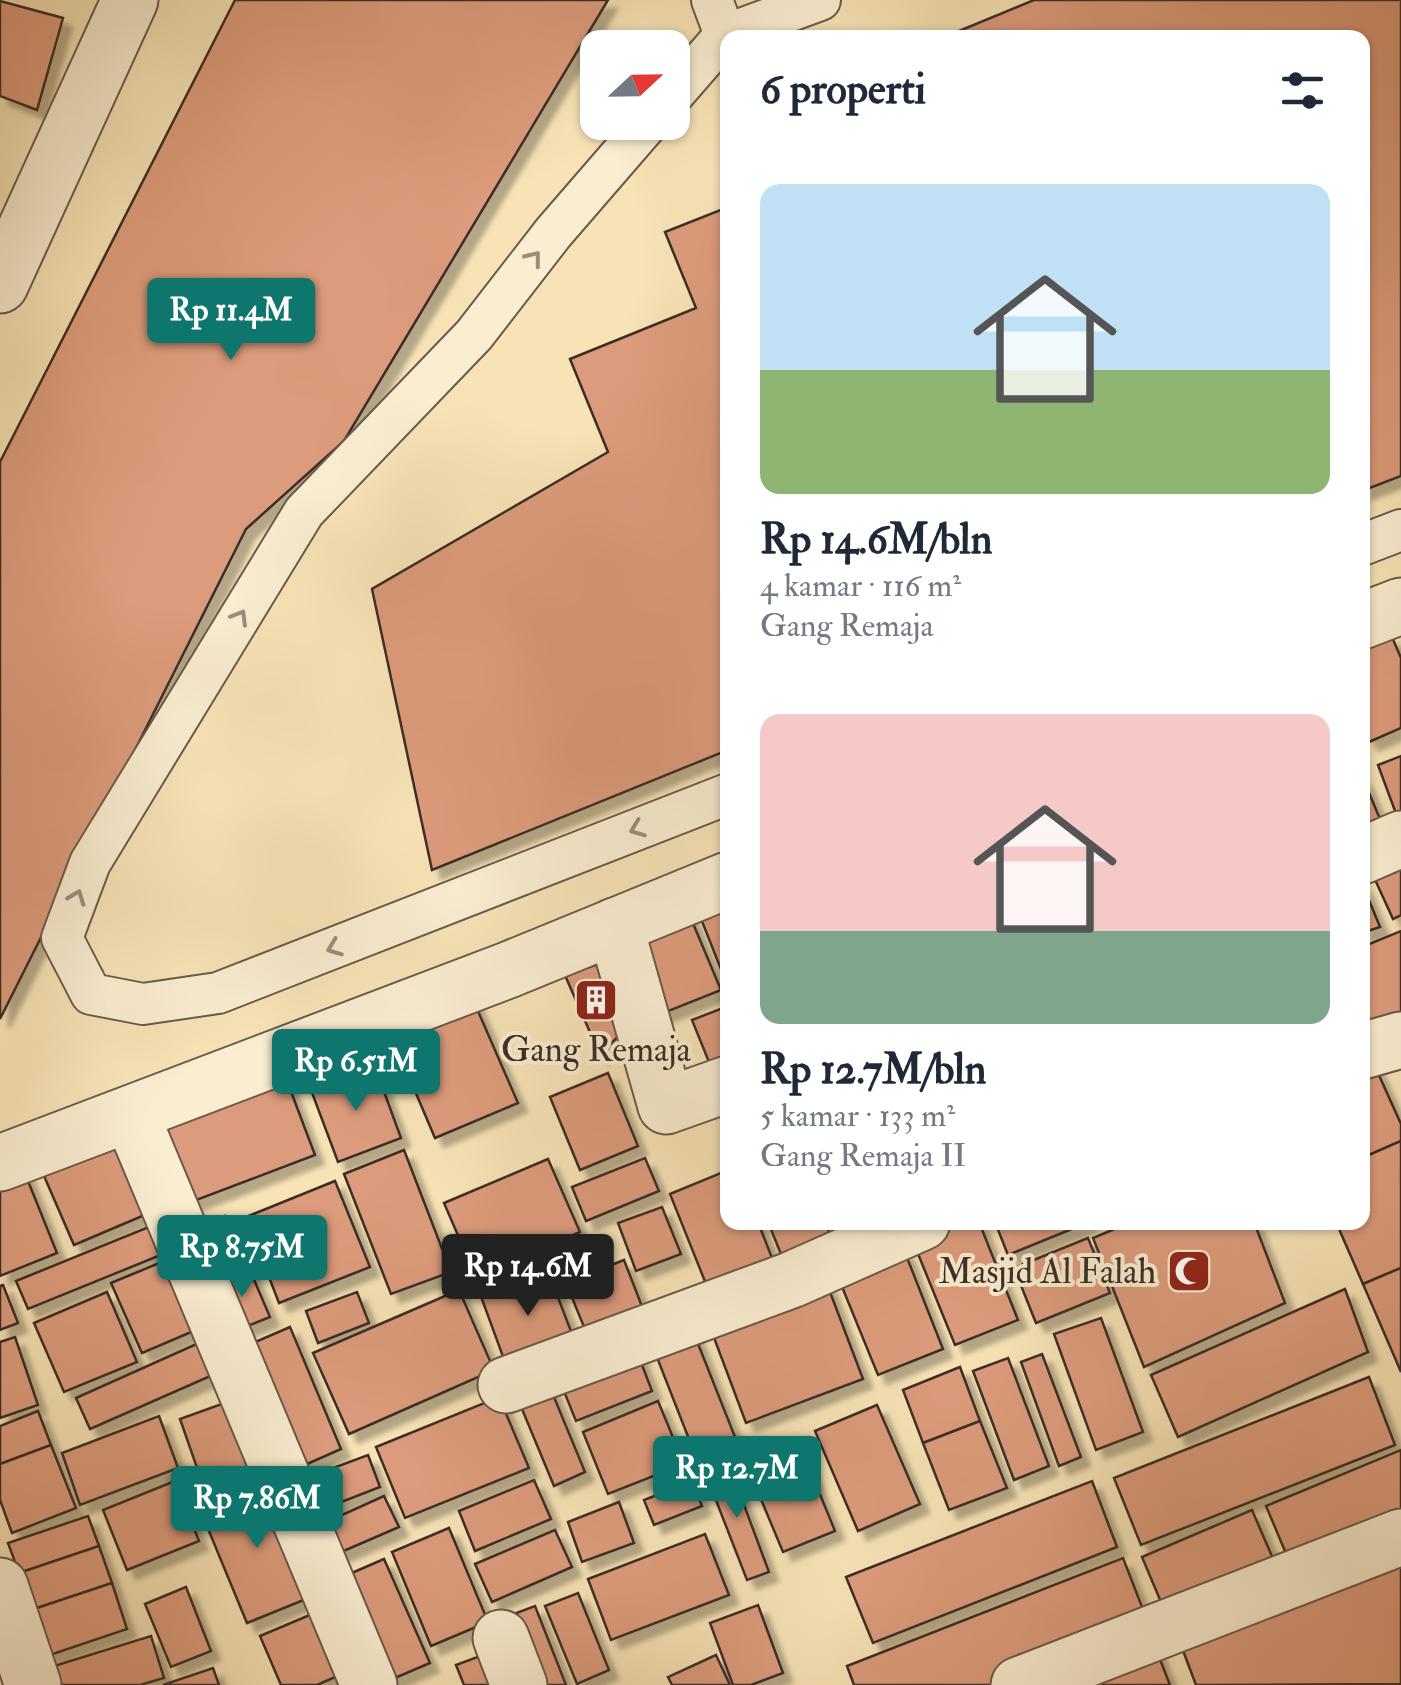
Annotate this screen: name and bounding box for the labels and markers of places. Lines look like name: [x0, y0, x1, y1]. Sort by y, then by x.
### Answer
pin: Rp 11.4M: [128, 278, 334, 363]
building icon: Gang Remaja: [573, 977, 619, 1023]
place label: Gang Remaja: [501, 1028, 692, 1072]
pin: Rp 6.51M: [253, 1029, 459, 1114]
pin: Rp 8.75M: [139, 1215, 345, 1300]
pin: Rp 14.6M: [425, 1234, 631, 1319]
mosque icon: Masjid Al Falah: [1166, 1248, 1212, 1294]
place label: Masjid Al Falah: [938, 1250, 1156, 1294]
pin: Rp 12.7M: [634, 1436, 840, 1521]
pin: Rp 7.86M: [154, 1466, 360, 1551]

